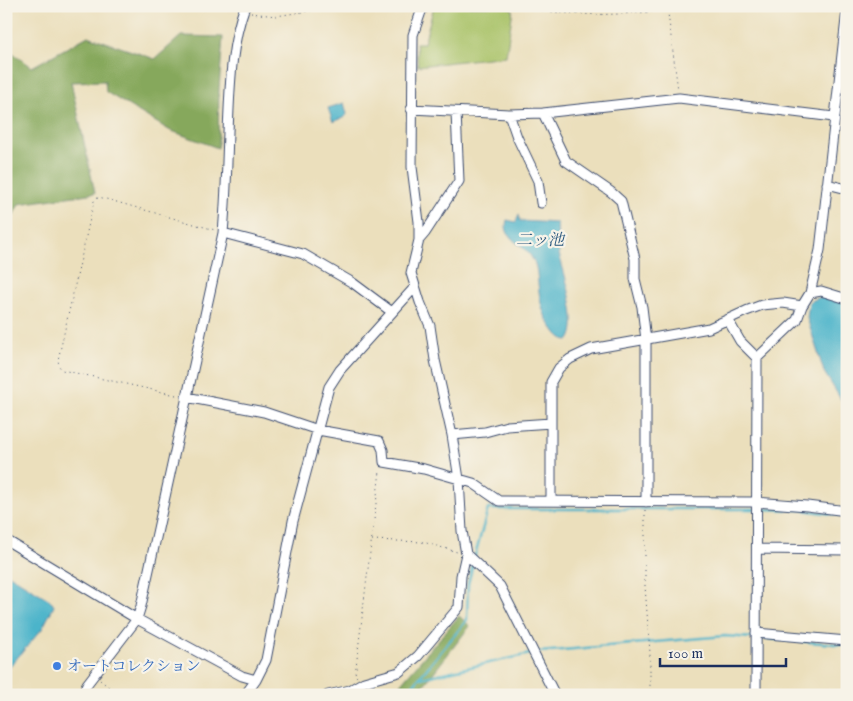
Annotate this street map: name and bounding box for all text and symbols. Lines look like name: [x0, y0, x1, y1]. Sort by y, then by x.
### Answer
water label: 二ッ池: [516, 231, 566, 251]
scale bar: [660, 636, 787, 668]
text: 100 m: [668, 644, 704, 663]
place label: オートコレクション: [67, 657, 201, 676]
marker: オートコレクション: [51, 660, 63, 672]

